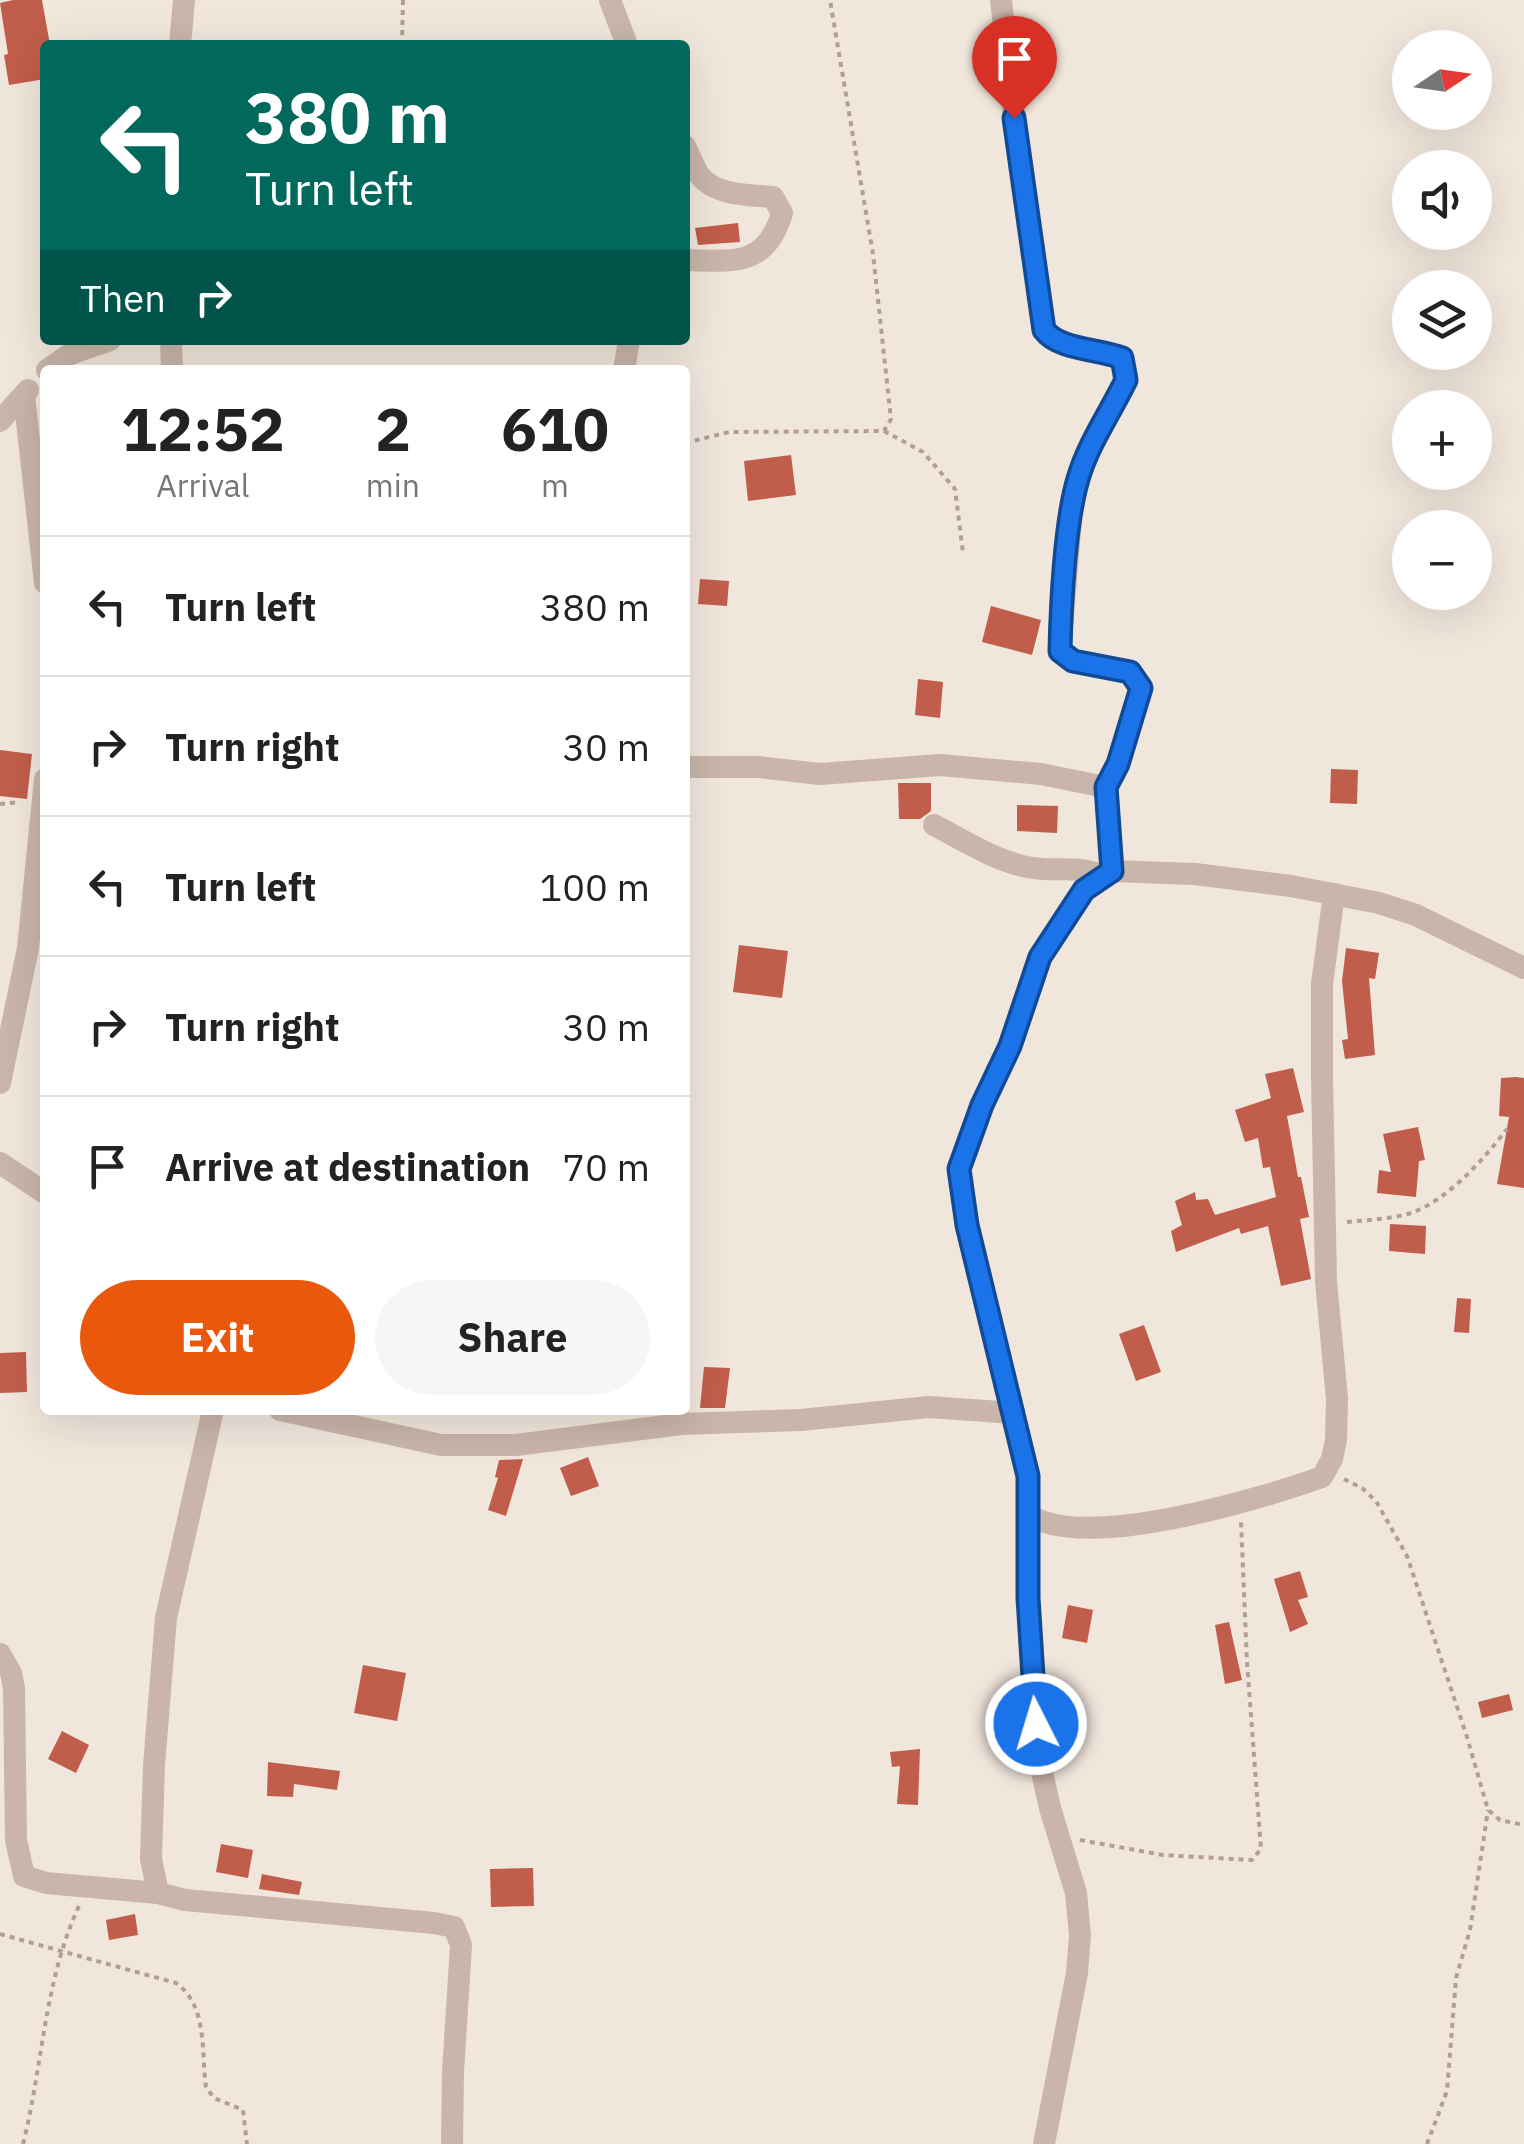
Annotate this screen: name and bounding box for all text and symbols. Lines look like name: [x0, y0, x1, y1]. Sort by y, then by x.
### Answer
pin: [972, 16, 1057, 119]
north arrow: [1392, 30, 1492, 130]
map controls: [1392, 30, 1492, 610]
icon: arrive: [987, 31, 1042, 86]
text: 380 m: [245, 71, 450, 162]
icon: left: [80, 80, 210, 210]
button: sound: [1392, 150, 1492, 250]
text: Turn left: [245, 159, 414, 217]
icon: right: [186, 270, 241, 325]
button: layers: [1392, 270, 1492, 370]
text: Then: [80, 273, 166, 322]
text: 12:52: [121, 389, 285, 468]
text: 2: [375, 389, 411, 468]
text: 610: [501, 389, 609, 468]
button: +: [1392, 390, 1492, 490]
text: Arrival: [156, 464, 250, 506]
text: min: [366, 464, 420, 506]
text: m: [541, 464, 569, 506]
button: −: [1392, 510, 1492, 610]
icon: left: [80, 579, 135, 634]
text: Turn left: [165, 582, 316, 631]
text: 380 m: [539, 582, 650, 631]
icon: right: [80, 719, 135, 774]
text: Turn right: [165, 722, 340, 771]
text: 30 m: [562, 722, 650, 771]
icon: left: [80, 859, 135, 914]
text: Turn left: [165, 862, 316, 911]
text: 100 m: [539, 862, 650, 911]
icon: right: [80, 999, 135, 1054]
text: Turn right: [165, 1002, 340, 1051]
text: 30 m: [562, 1002, 650, 1051]
icon: arrive: [80, 1139, 135, 1194]
text: Arrive at destination: [165, 1142, 530, 1191]
text: 70 m: [562, 1142, 650, 1191]
button: Exit: [80, 1280, 355, 1395]
button: Share: [375, 1280, 650, 1395]
position arrow: [984, 1672, 1088, 1776]

